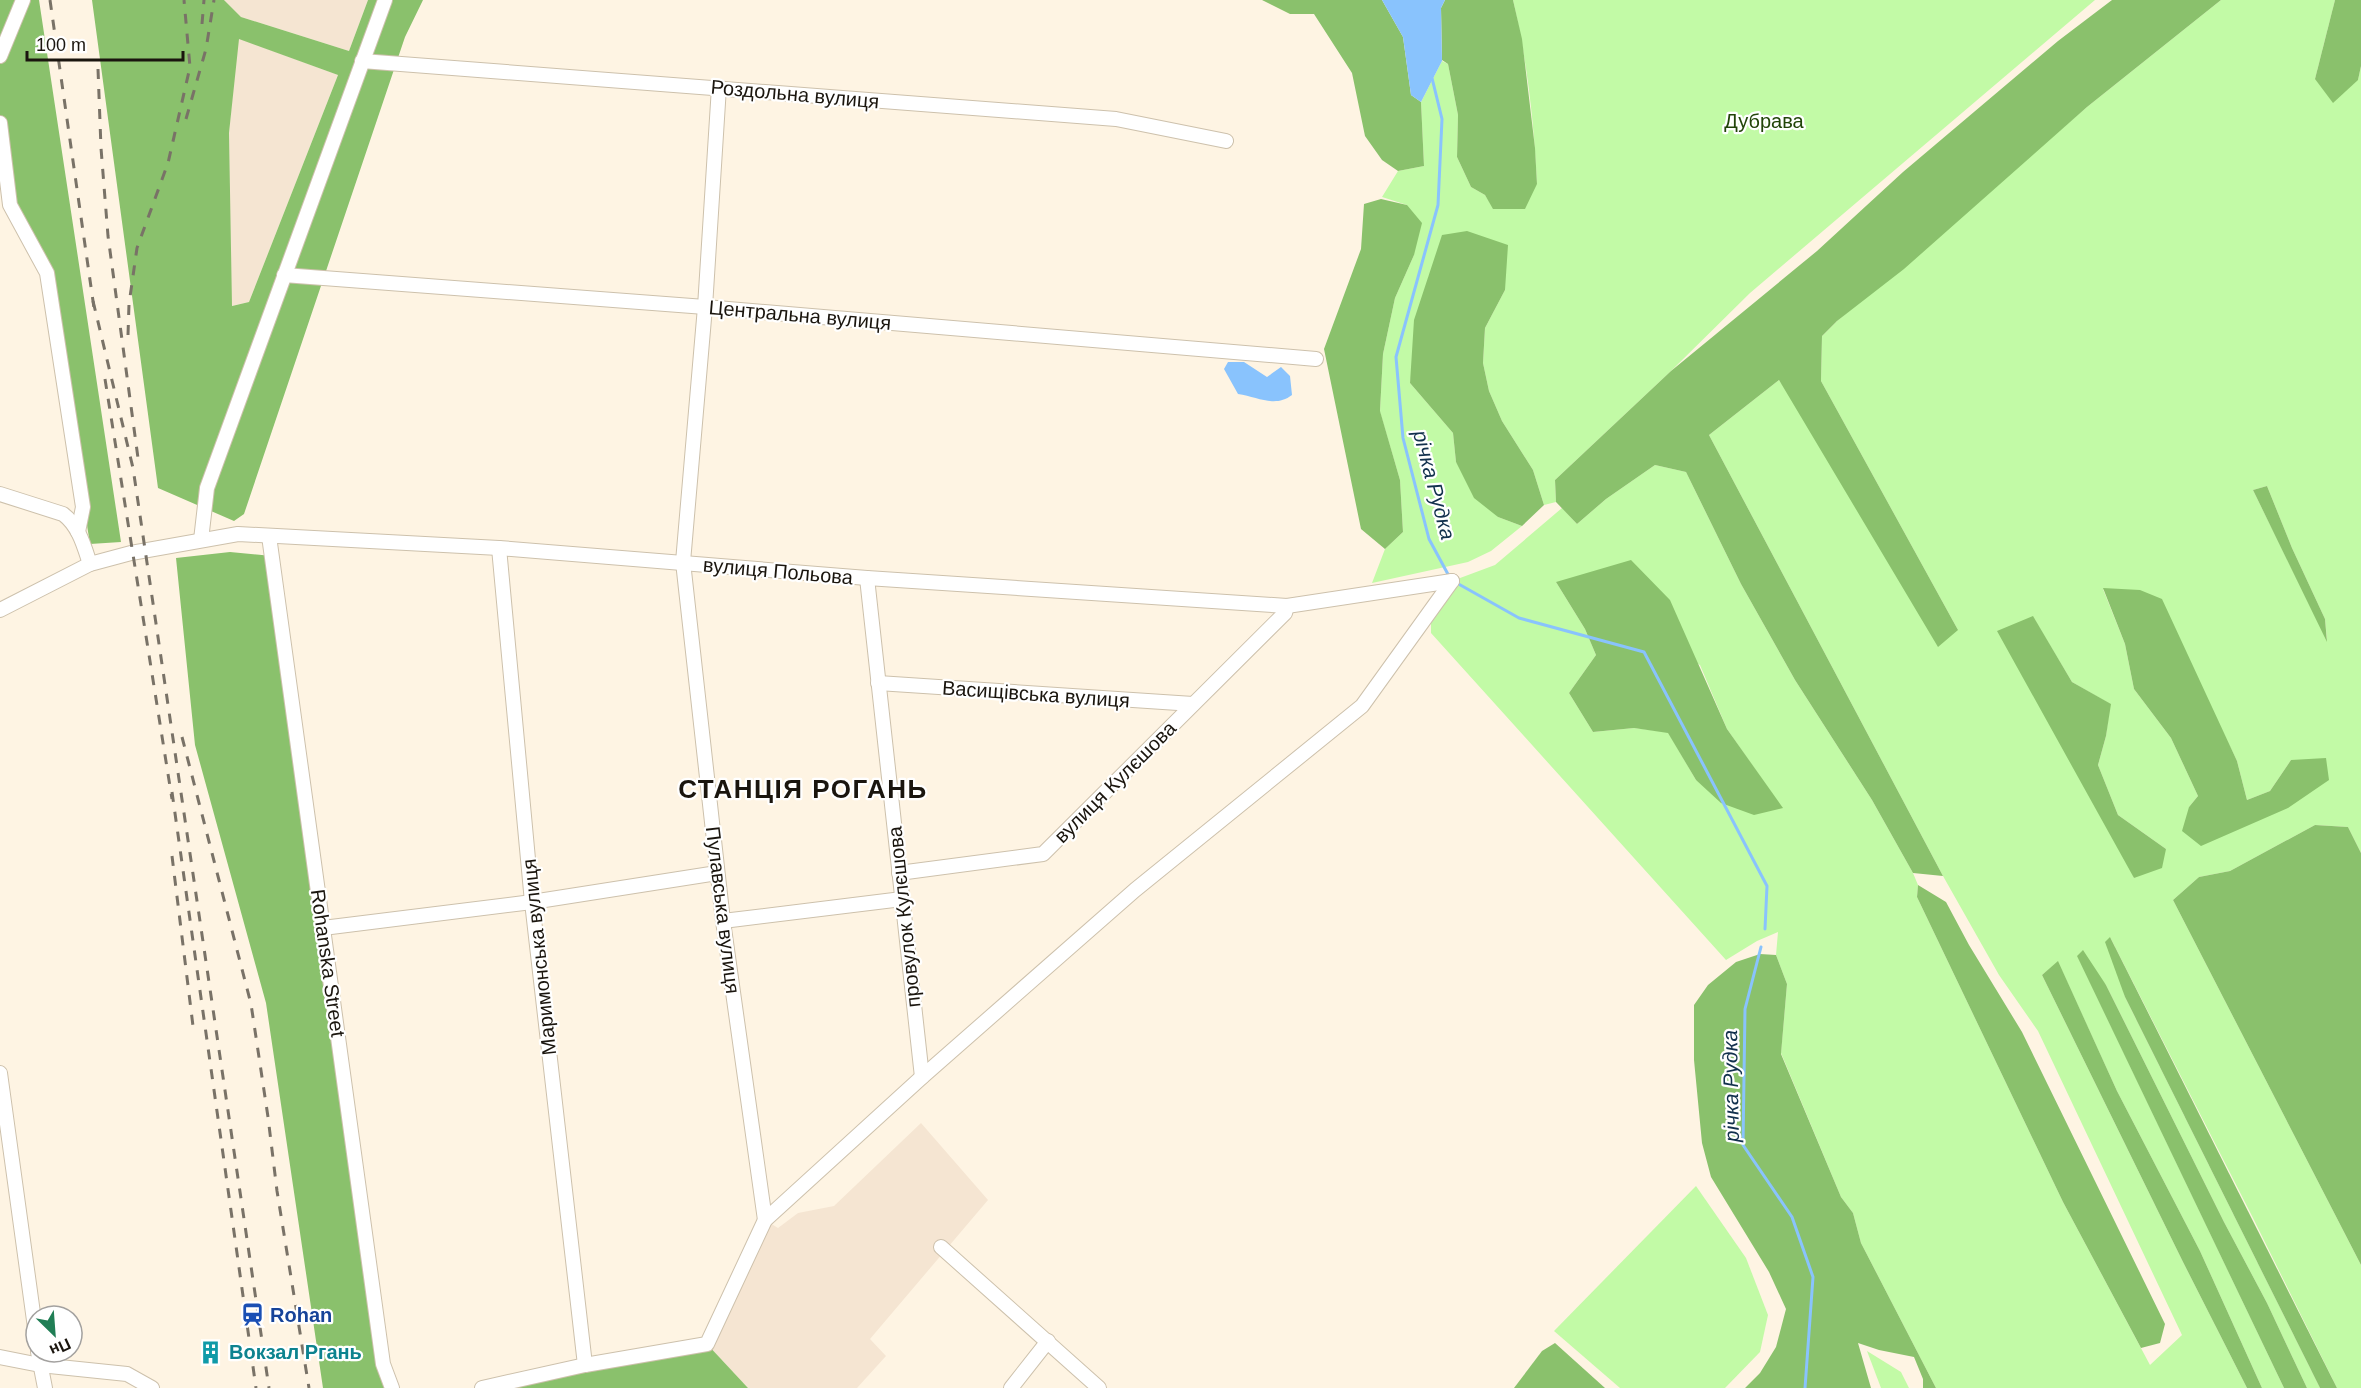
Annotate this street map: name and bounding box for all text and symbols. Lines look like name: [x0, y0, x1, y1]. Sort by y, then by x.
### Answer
scale bar: [27, 24, 183, 62]
text: 100 m: [36, 35, 86, 55]
street label: Роздольна вулиця: [710, 76, 880, 112]
park label: Дубрава: [1724, 110, 1805, 132]
street label: Центральна вулиця: [708, 296, 892, 334]
water label: річка Рудка: [1409, 427, 1460, 542]
street label: вулиця Польова: [702, 553, 855, 589]
street label: Васищівська вулиця: [941, 676, 1131, 712]
street label: вулиця Кулєшова: [1050, 716, 1181, 847]
district label: СТАНЦІЯ РОГАНЬ: [678, 774, 928, 804]
street label: Пулавська вулиця: [702, 825, 744, 995]
street label: провулок Кулєшова: [883, 825, 924, 1009]
street label: Маримонська вулиця: [518, 858, 560, 1056]
street label: Rohanska Street: [307, 888, 349, 1039]
water label: річка Рудка: [1718, 1030, 1743, 1143]
station icon: Rohan: [239, 1302, 265, 1328]
north arrow: [24, 1304, 84, 1364]
place label: Rohan: [270, 1304, 332, 1326]
text: Пн: [47, 1335, 73, 1359]
building icon: Вокзал Ргань: [198, 1339, 224, 1365]
place label: Вокзал Ргань: [229, 1341, 362, 1363]

